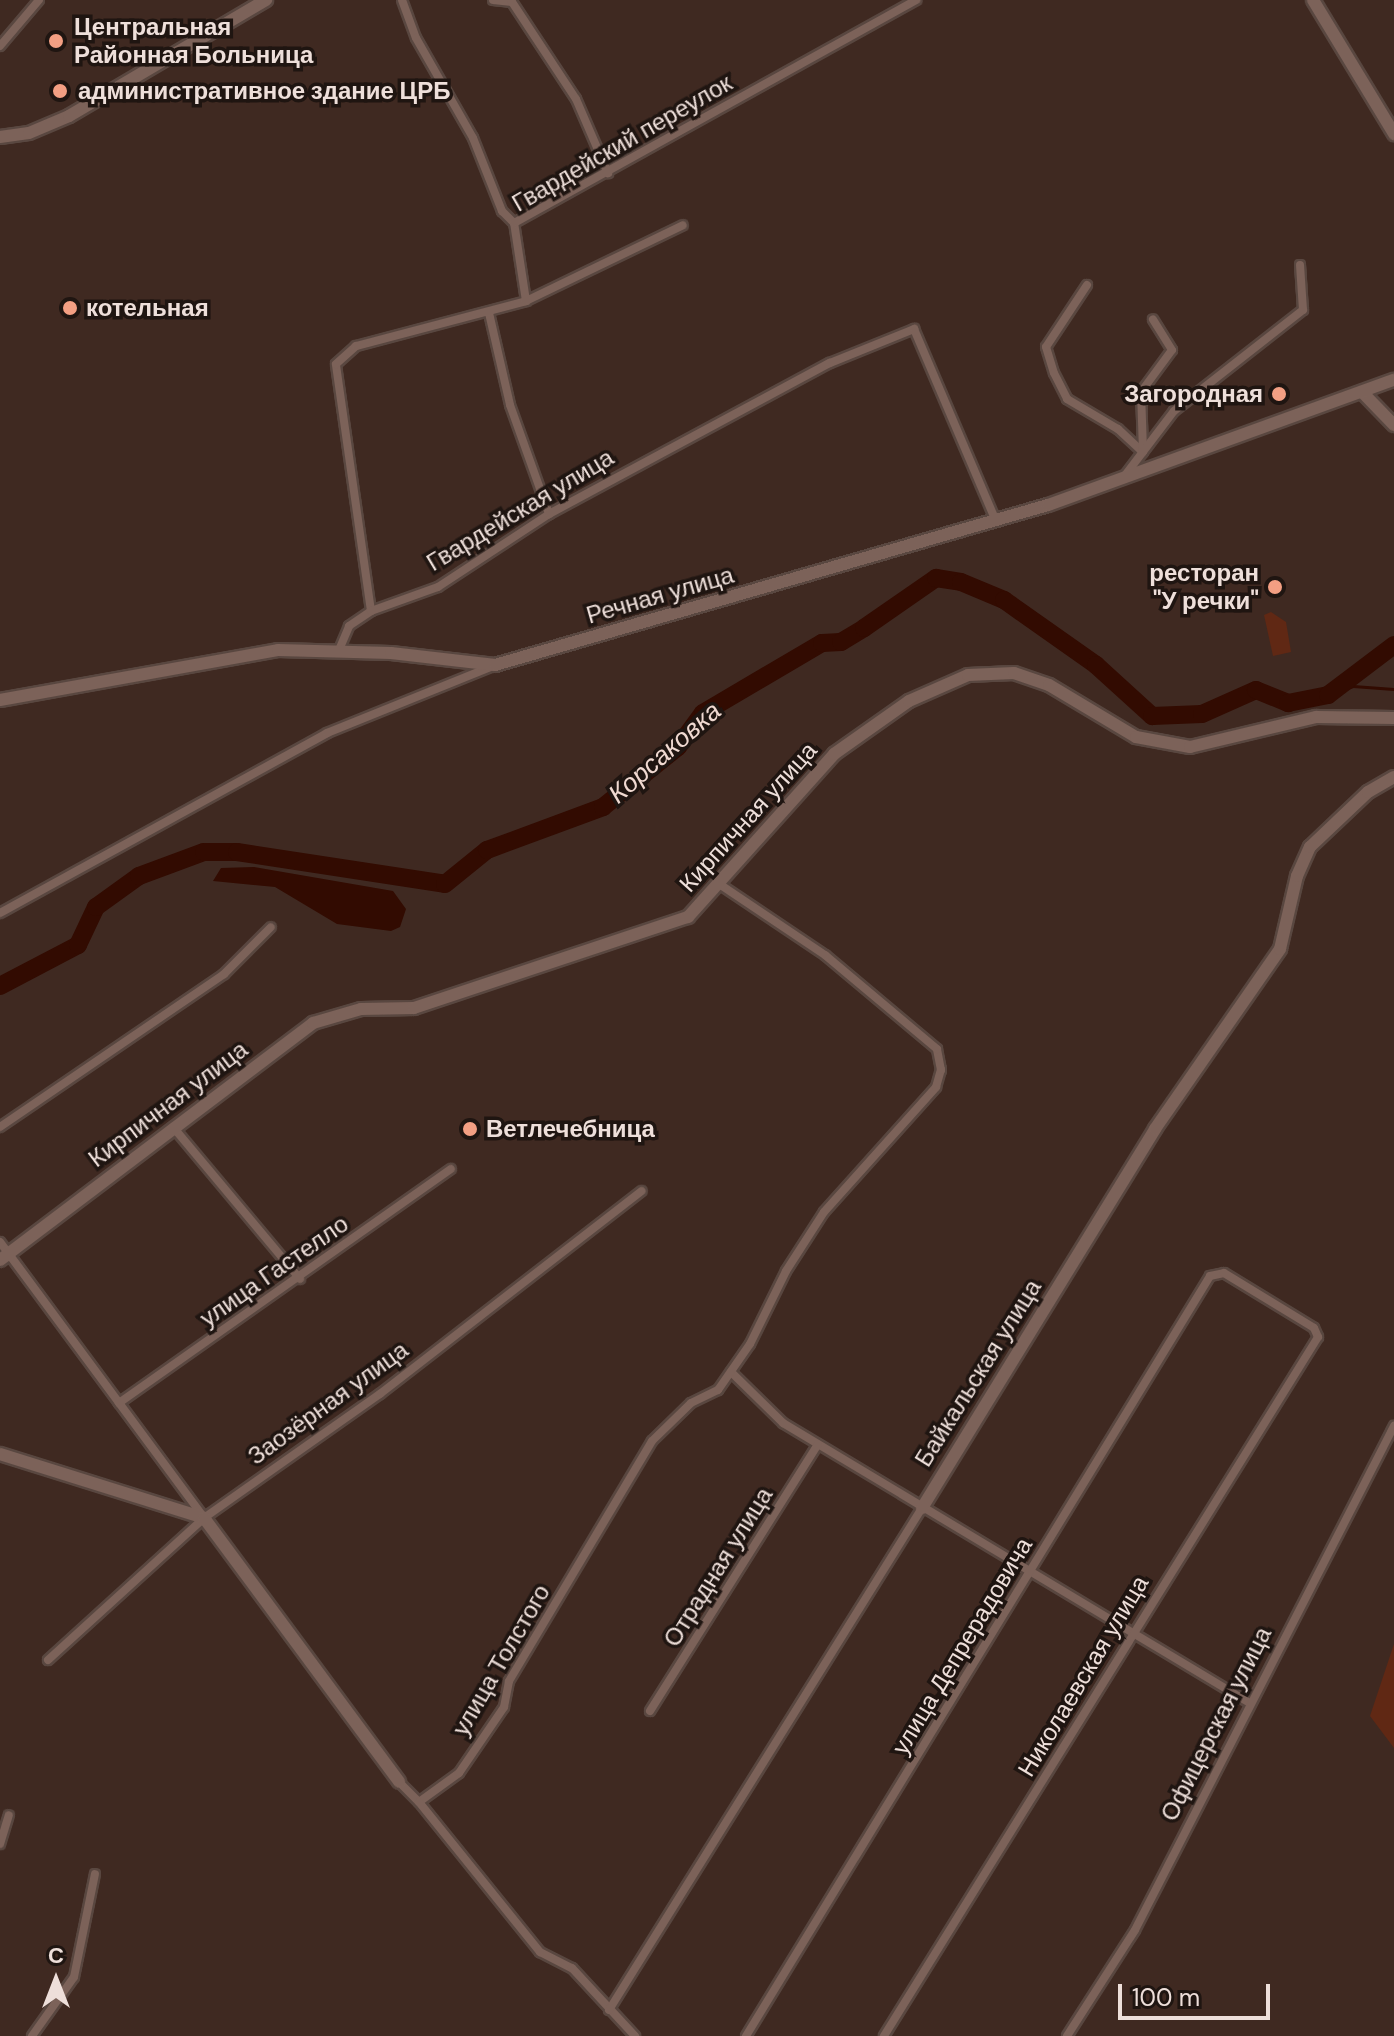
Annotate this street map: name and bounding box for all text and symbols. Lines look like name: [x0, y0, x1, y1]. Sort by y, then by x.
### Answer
place label: Центральная Районная Больница: [74, 13, 313, 69]
marker: Центральная Районная Больница: [45, 30, 67, 52]
street label: Гвардейский переулок: [507, 68, 737, 218]
place label: административное здание ЦРБ: [78, 77, 450, 105]
marker: административное здание ЦРБ: [49, 80, 71, 102]
place label: котельная: [86, 294, 209, 322]
marker: котельная: [61, 299, 79, 317]
place label: Загородная: [1124, 380, 1263, 408]
marker: Загородная: [1270, 385, 1288, 403]
street label: Гвардейская улица: [421, 443, 619, 577]
place label: ресторан "У речки": [1149, 559, 1259, 615]
street label: Речная улица: [583, 560, 737, 630]
marker: ресторан "У речки": [1266, 578, 1284, 596]
water label: Корсаковка: [602, 696, 728, 810]
street label: Кирпичная улица: [673, 736, 823, 898]
street label: Кирпичная улица: [83, 1035, 253, 1173]
place label: Ветлечебница: [486, 1115, 655, 1143]
marker: Ветлечебница: [461, 1120, 479, 1138]
street label: улица Гастелло: [194, 1209, 354, 1333]
street label: Байкальская улица: [909, 1274, 1047, 1472]
street label: Заозёрная улица: [242, 1335, 414, 1471]
street label: Отрадная улица: [657, 1482, 779, 1652]
street label: улица Депрерадовича: [886, 1532, 1038, 1760]
street label: Николаевская улица: [1012, 1570, 1154, 1782]
street label: улица Толстого: [446, 1579, 556, 1741]
street label: Офицерская улица: [1155, 1622, 1277, 1826]
north arrow: [16, 1940, 96, 2020]
text: С: [48, 1941, 64, 1970]
scale bar: [1122, 1968, 1274, 2018]
text: 100 m: [1132, 1982, 1200, 2013]

